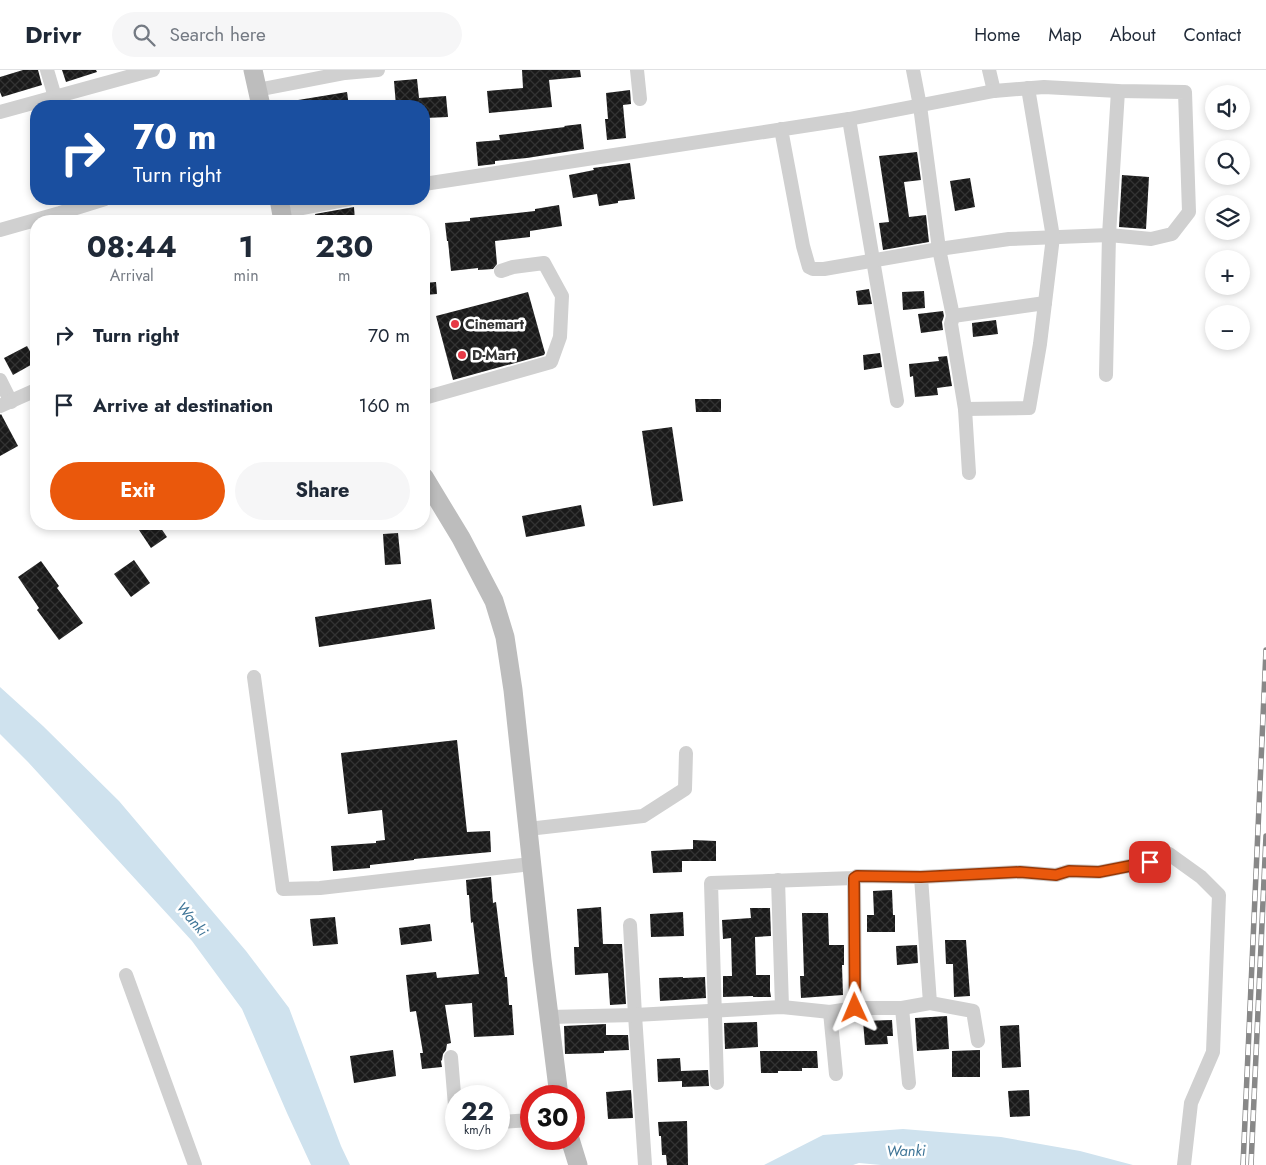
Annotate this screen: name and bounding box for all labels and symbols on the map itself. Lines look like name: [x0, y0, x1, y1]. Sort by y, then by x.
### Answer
place label: Cinemart: [465, 314, 525, 334]
marker: Cinemart: [449, 318, 461, 330]
place label: D-Mart: [472, 345, 516, 365]
marker: D-Mart: [456, 349, 468, 361]
pin: [1129, 841, 1171, 883]
water label: Wanki: [171, 897, 213, 941]
position arrow: [828, 981, 880, 1033]
speed limit sign: 30: [520, 1085, 585, 1150]
water label: Wanki: [886, 1140, 926, 1162]

